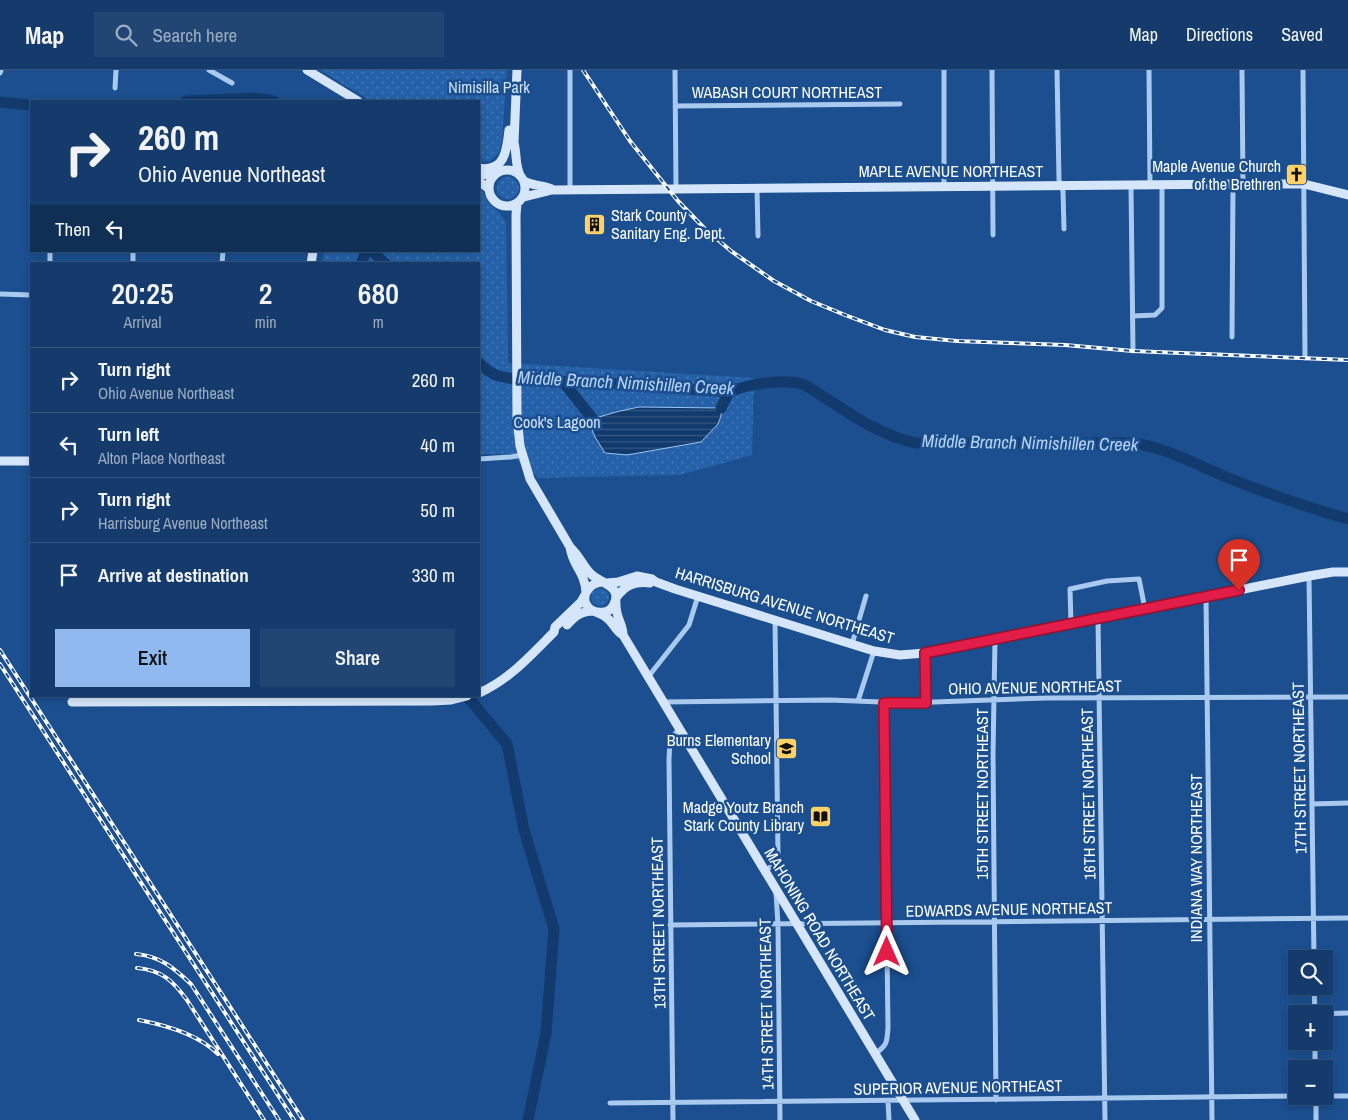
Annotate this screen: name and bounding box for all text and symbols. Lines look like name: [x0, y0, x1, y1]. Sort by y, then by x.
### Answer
search box: [94, 12, 444, 57]
text: Map: [25, 19, 64, 51]
icon: search: [112, 21, 140, 49]
text: Search here: [152, 22, 237, 48]
text: Map: [1129, 22, 1158, 47]
text: Directions: [1186, 22, 1253, 47]
text: Saved: [1281, 22, 1323, 47]
park label: Nimisilla Park: [448, 76, 530, 98]
street label: WABASH COURT NORTHEAST: [692, 81, 882, 103]
text: 260 m: [138, 114, 219, 161]
icon: right: [55, 120, 120, 185]
place label: Maple Avenue Church of the Brethren: [1152, 155, 1281, 195]
text: Ohio Avenue Northeast: [138, 159, 325, 189]
street label: MAPLE AVENUE NORTHEAST: [859, 160, 1043, 182]
church icon: Maple Avenue Church of the Brethren: [1285, 163, 1309, 187]
place label: Stark County Sanitary Eng. Dept.: [611, 204, 726, 244]
building icon: Stark County Sanitary Eng. Dept.: [583, 212, 607, 236]
icon: left: [101, 215, 129, 243]
text: Then: [55, 216, 91, 242]
text: 20:25: [111, 273, 174, 313]
text: 2: [259, 273, 273, 313]
text: 680: [358, 273, 399, 313]
text: Arrival: [123, 311, 161, 333]
text: min: [255, 311, 277, 333]
text: m: [373, 311, 384, 333]
text: Turn right: [98, 356, 170, 382]
water label: Middle Branch Nimishillen Creek: [517, 364, 735, 401]
icon: right: [55, 366, 83, 394]
text: 260 m: [412, 367, 455, 393]
text: Ohio Avenue Northeast: [98, 382, 234, 404]
park label: Cook's Lagoon: [513, 411, 601, 433]
text: Turn left: [98, 421, 159, 447]
water label: Middle Branch Nimishillen Creek: [922, 428, 1139, 457]
icon: left: [55, 431, 83, 459]
text: 40 m: [420, 432, 455, 458]
text: Alton Place Northeast: [98, 447, 225, 469]
text: Turn right: [98, 486, 170, 512]
icon: right: [55, 496, 83, 524]
text: 50 m: [420, 497, 455, 523]
text: Harrisburg Avenue Northeast: [98, 512, 268, 534]
pin: [1218, 539, 1260, 590]
icon: arrive: [1225, 546, 1253, 574]
icon: arrive: [55, 561, 83, 589]
street label: HARRISBURG AVENUE NORTHEAST: [673, 561, 897, 649]
text: Arrive at destination: [98, 562, 249, 588]
text: 330 m: [412, 562, 455, 588]
button: Exit: [55, 629, 250, 687]
button: Share: [260, 629, 455, 687]
street label: OHIO AVENUE NORTHEAST: [948, 674, 1122, 700]
street label: 17TH STREET NORTHEAST: [1287, 682, 1311, 854]
street label: 15TH STREET NORTHEAST: [971, 708, 993, 880]
street label: 16TH STREET NORTHEAST: [1076, 708, 1100, 880]
place label: Burns Elementary School: [667, 729, 771, 769]
school or university icon: Burns Elementary School: [775, 737, 799, 761]
street label: INDIANA WAY NORTHEAST: [1185, 774, 1207, 942]
place label: Madge Youtz Branch Stark County Library: [683, 796, 804, 836]
library icon: Madge Youtz Branch Stark County Library: [808, 804, 832, 828]
street label: 13TH STREET NORTHEAST: [646, 837, 670, 1009]
street label: MAHONING ROAD NORTHEAST: [760, 843, 880, 1025]
street label: EDWARDS AVENUE NORTHEAST: [905, 896, 1113, 922]
street label: 14TH STREET NORTHEAST: [754, 918, 778, 1090]
position arrow: [860, 925, 912, 977]
map controls: [1288, 950, 1333, 1105]
button: search: [1288, 950, 1333, 995]
button: +: [1288, 1005, 1333, 1050]
button: −: [1288, 1060, 1333, 1105]
street label: SUPERIOR AVENUE NORTHEAST: [853, 1074, 1063, 1100]

